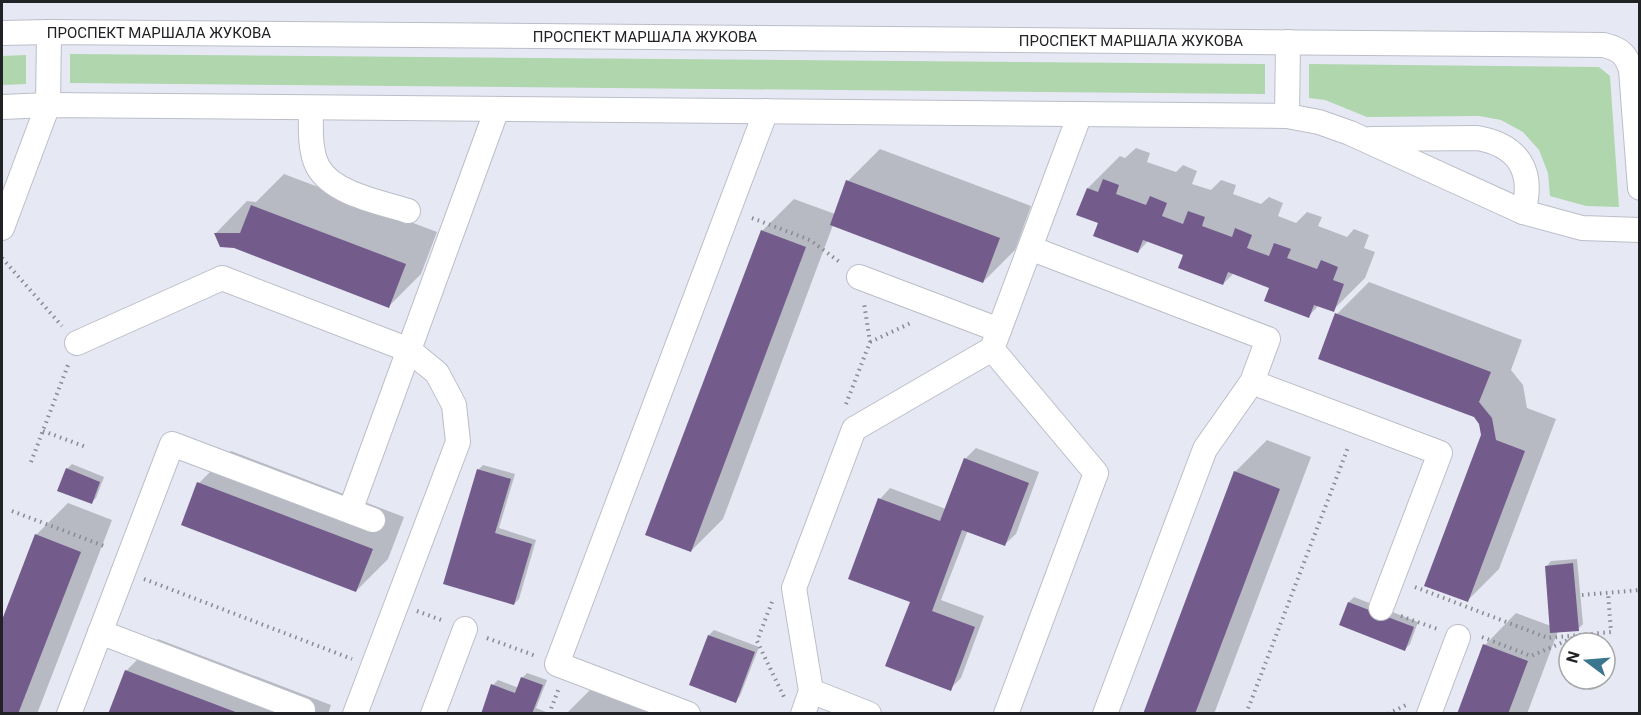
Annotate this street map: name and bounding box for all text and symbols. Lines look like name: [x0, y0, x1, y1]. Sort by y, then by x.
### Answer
street label: ПРОСПЕКТ МАРШАЛА ЖУКОВА: [47, 24, 271, 42]
street label: ПРОСПЕКТ МАРШАЛА ЖУКОВА: [533, 28, 757, 46]
street label: ПРОСПЕКТ МАРШАЛА ЖУКОВА: [1019, 32, 1243, 50]
north arrow: [1557, 631, 1617, 691]
text: N: [1562, 649, 1584, 665]

